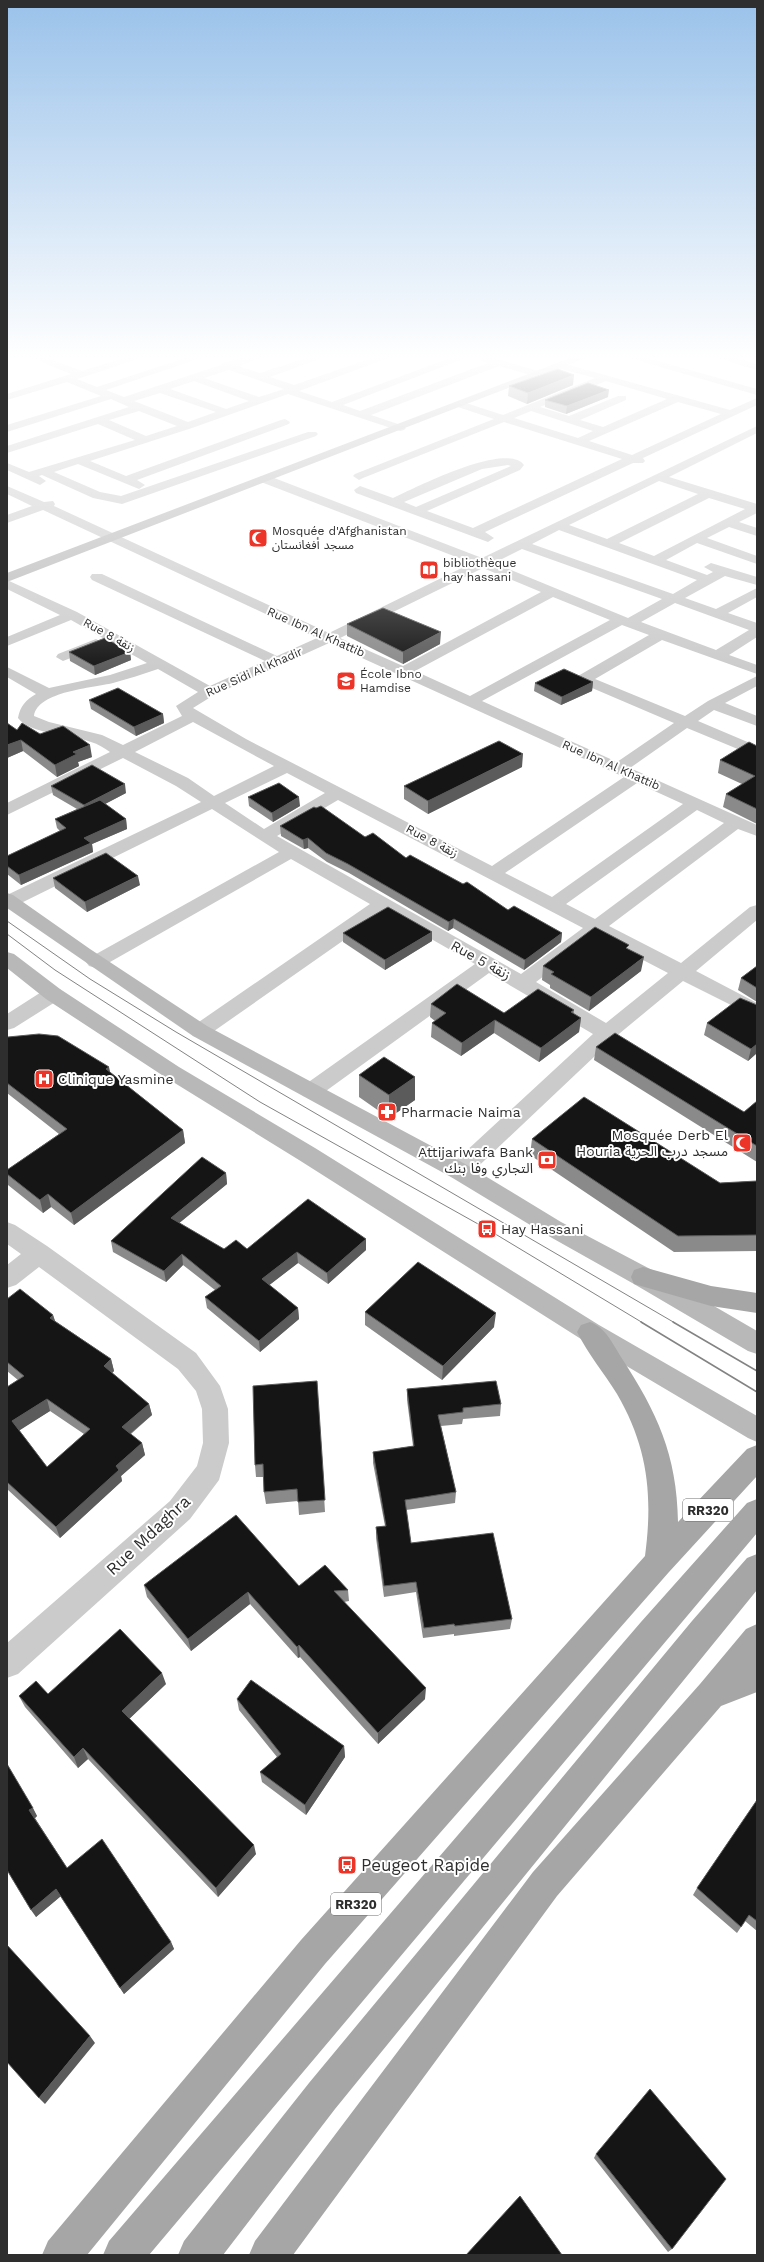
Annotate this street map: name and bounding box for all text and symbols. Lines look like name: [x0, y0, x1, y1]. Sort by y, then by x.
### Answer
place label: Mosquée d'Afghanistan مسجد أفغانستان: [272, 524, 407, 552]
mosque icon: Mosquée d'Afghanistan مسجد أفغانستان: [247, 527, 269, 549]
place label: bibliothèque hay hassani: [443, 556, 517, 584]
library icon: bibliothèque hay hassani: [418, 559, 440, 581]
street label: Rue Ibn Al Khattib: [265, 604, 367, 660]
street label: Rue 8 زنقة: [81, 615, 137, 655]
street label: Rue Sidi Al Khadir: [203, 644, 305, 700]
place label: École Ibno Hamdise: [360, 667, 422, 695]
school or university icon: École Ibno Hamdise: [335, 670, 357, 692]
street label: Rue Ibn Al Khattib: [560, 737, 662, 793]
street label: Rue 8 زنقة: [404, 821, 460, 861]
street label: Rue 5 زنقة: [448, 937, 514, 984]
hospital icon: Clinique Yasmine: [33, 1068, 55, 1090]
place label: Clinique Yasmine: [58, 1071, 174, 1087]
pharmacy icon: Pharmacie Naima: [376, 1101, 398, 1123]
place label: Pharmacie Naima: [401, 1104, 521, 1120]
place label: Mosquée Derb El Houria مسجد درب الحرية: [576, 1127, 729, 1160]
mosque icon: Mosquée Derb El Houria مسجد درب الحرية: [731, 1132, 753, 1154]
place label: Attijariwafa Bank التجاري وفا بنك: [418, 1144, 533, 1179]
bank icon: Attijariwafa Bank التجاري وفا بنك: [536, 1149, 558, 1171]
bus stop icon: Hay Hassani: [476, 1218, 498, 1240]
place label: Hay Hassani: [501, 1221, 584, 1237]
street label: Rue Mdaghra: [102, 1491, 195, 1579]
road number: RR320: [683, 1499, 733, 1521]
bus stop icon: Peugeot Rapide: [336, 1854, 358, 1876]
place label: Peugeot Rapide: [361, 1855, 490, 1875]
road number: RR320: [331, 1893, 381, 1915]

